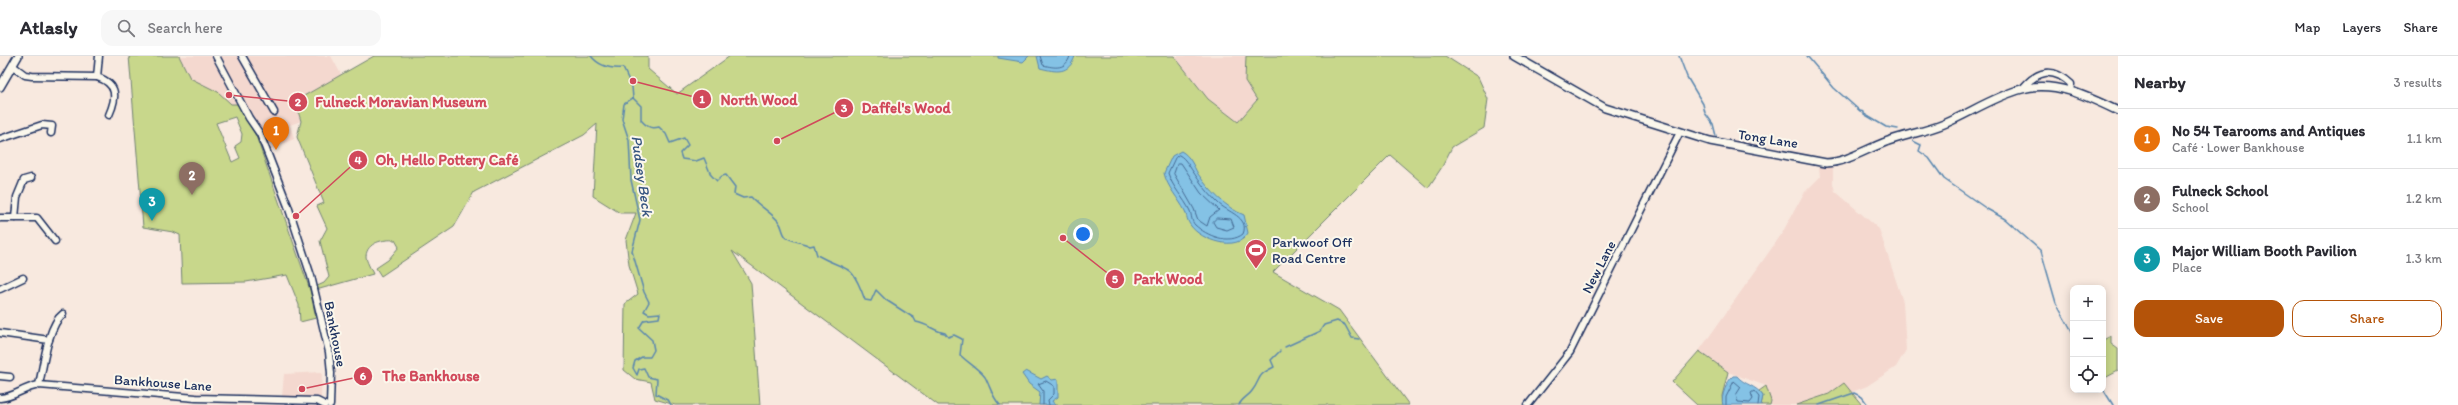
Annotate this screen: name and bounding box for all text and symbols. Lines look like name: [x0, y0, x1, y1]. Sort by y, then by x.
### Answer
search box: [101, 10, 381, 46]
text: Atlasly: [20, 16, 77, 39]
icon: search: [115, 17, 137, 39]
text: Search here: [147, 19, 223, 37]
text: Map: [2295, 19, 2320, 36]
text: Layers: [2342, 19, 2381, 36]
text: Share: [2403, 19, 2438, 36]
text: Nearby: [2134, 72, 2186, 92]
text: 3 results: [2393, 75, 2442, 90]
callout: North Wood: [692, 86, 805, 113]
callout: Fulneck Moravian Museum: [288, 89, 495, 116]
text: North Wood: [720, 91, 798, 109]
text: 1: [699, 92, 705, 106]
text: Fulneck Moravian Museum: [315, 93, 487, 111]
callout: Daffel's Wood: [834, 94, 959, 121]
text: 2: [295, 95, 302, 109]
text: Daffel's Wood: [861, 99, 951, 117]
text: 3: [841, 101, 848, 115]
pin: 1: [263, 117, 289, 150]
text: No 54 Tearooms and Antiques: [2172, 122, 2365, 140]
street label: Tong Lane: [1737, 126, 1799, 152]
text: 1: [2144, 131, 2150, 146]
text: 1.1 km: [2407, 131, 2442, 146]
water label: Pudsey Beck: [627, 135, 657, 219]
text: Café · Lower Bankhouse: [2172, 140, 2304, 155]
callout: Oh, Hello Pottery Café: [348, 147, 527, 174]
text: Oh, Hello Pottery Café: [375, 151, 519, 170]
text: 4: [354, 153, 362, 167]
pin: 2: [179, 162, 205, 195]
text: Fulneck School: [2172, 182, 2268, 200]
pin: 3: [139, 188, 165, 221]
text: 2: [2144, 191, 2150, 206]
text: 1.2 km: [2406, 191, 2442, 206]
text: School: [2172, 200, 2209, 215]
your location: [1073, 224, 1093, 244]
place label: Parkwoof Off Road Centre: [1272, 234, 1353, 267]
sports icon: Parkwoof Off Road Centre: [1243, 237, 1269, 270]
street label: New Lane: [1578, 238, 1620, 296]
text: Major William Booth Pavilion: [2172, 242, 2357, 260]
text: 3: [2143, 251, 2151, 266]
text: 1.3 km: [2406, 251, 2442, 266]
text: Place: [2172, 260, 2202, 275]
callout: Park Wood: [1105, 265, 1210, 292]
text: Park Wood: [1133, 270, 1203, 288]
text: 5: [1112, 272, 1119, 286]
map controls: [2070, 285, 2106, 393]
button: +: [2070, 285, 2106, 321]
street label: Bankhouse: [320, 300, 350, 369]
button: Save: [2134, 300, 2284, 337]
button: Share: [2292, 300, 2442, 337]
button: −: [2070, 321, 2106, 357]
button: locate: [2070, 357, 2106, 393]
callout: The Bankhouse: [353, 362, 488, 389]
text: The Bankhouse: [381, 367, 480, 385]
text: 6: [360, 369, 367, 383]
street label: Bankhouse Lane: [114, 371, 213, 395]

